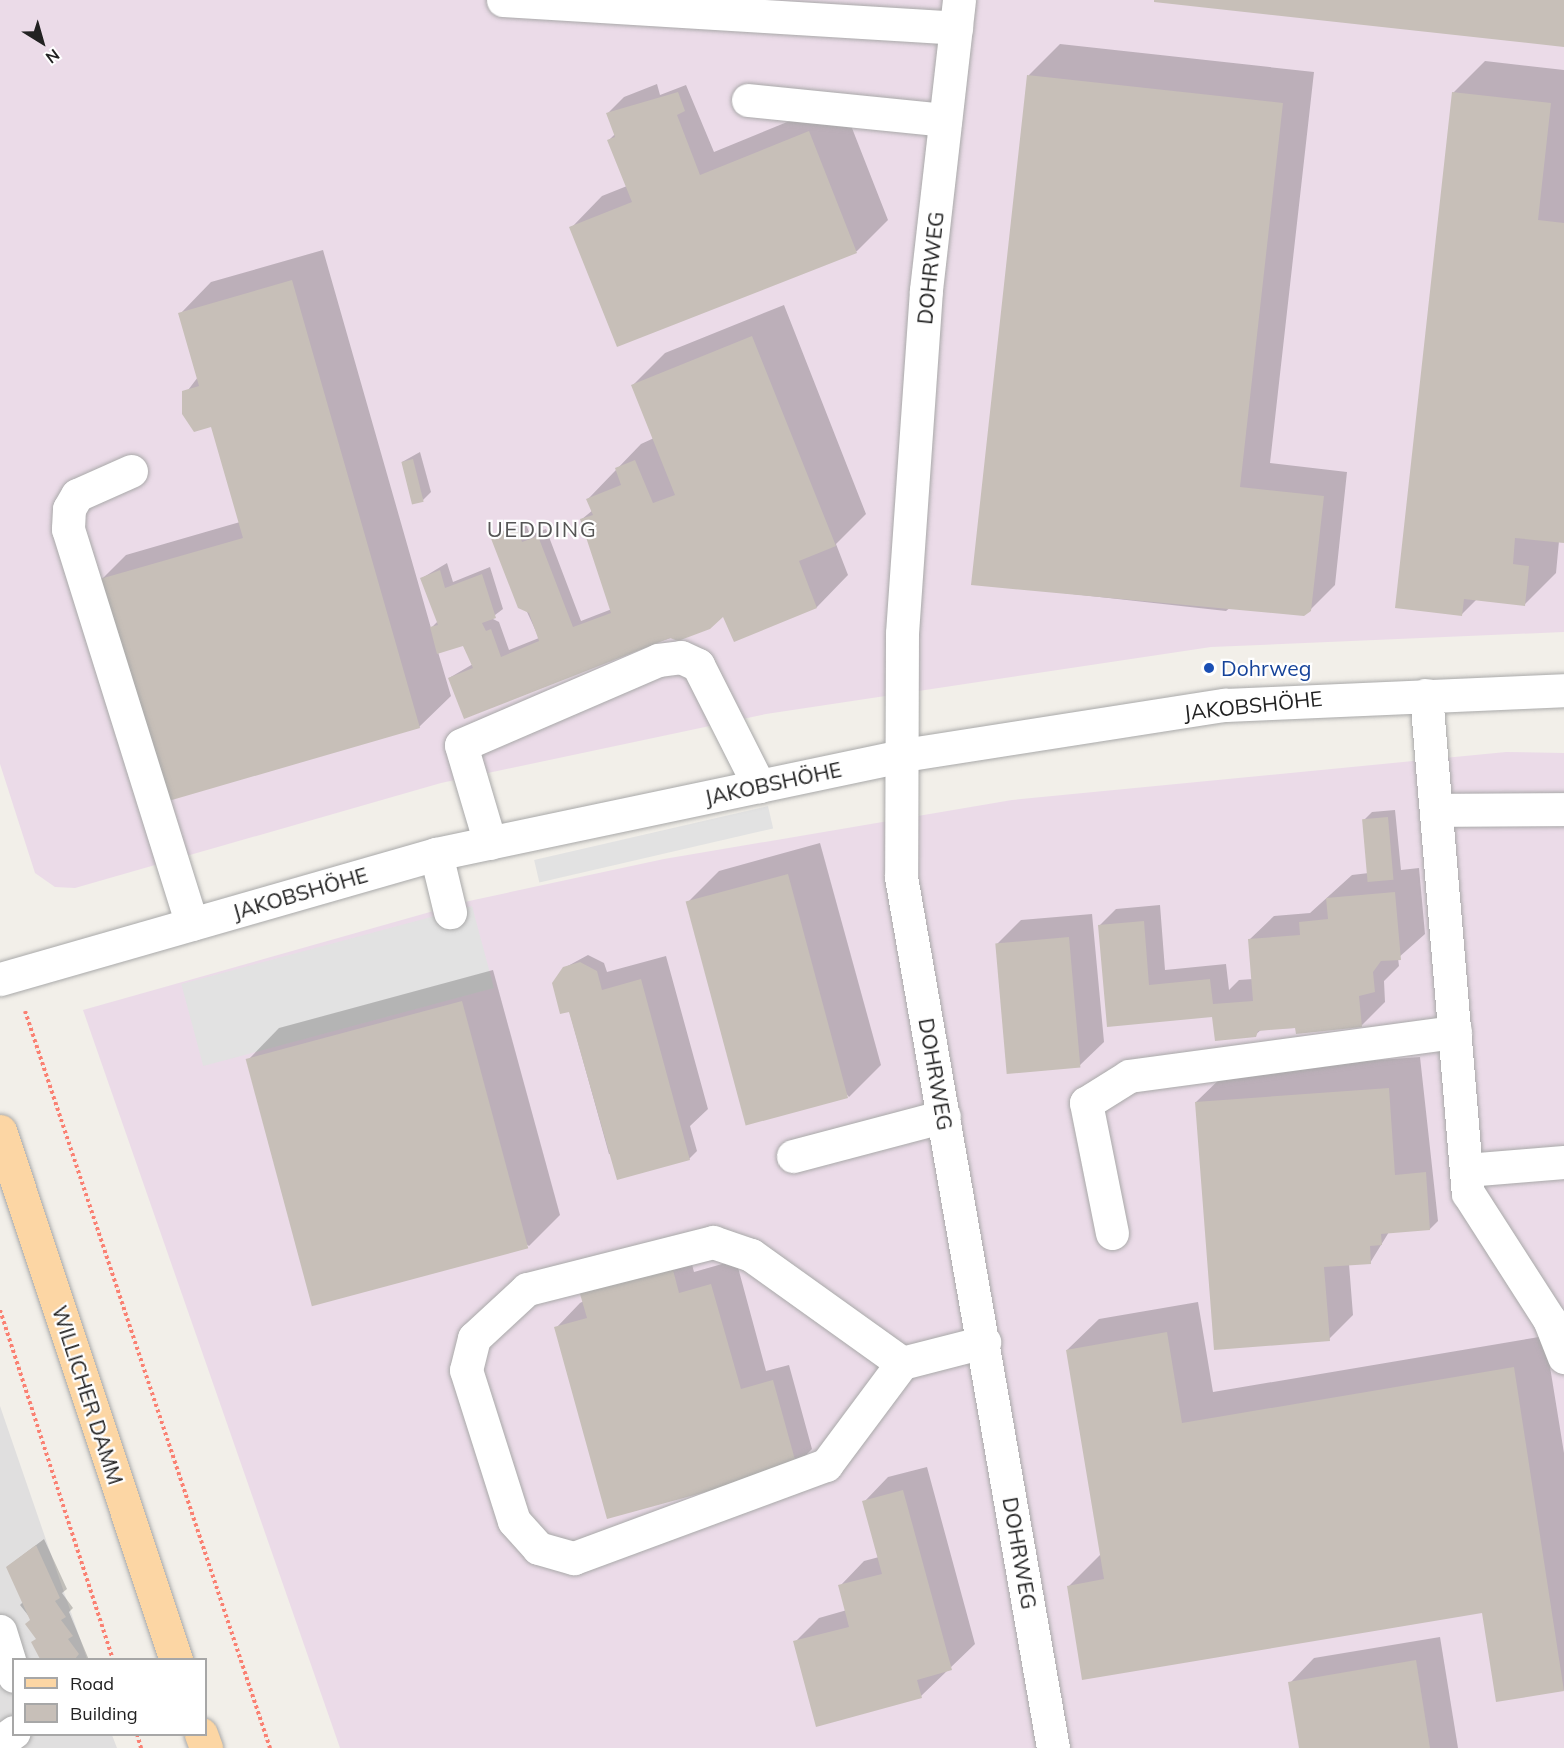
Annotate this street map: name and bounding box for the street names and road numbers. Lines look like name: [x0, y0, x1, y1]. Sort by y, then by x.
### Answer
street label: DOHRWEG: [912, 210, 948, 326]
street label: JAKOBSHÖHE: [1182, 685, 1324, 725]
street label: JAKOBSHÖHE: [702, 756, 844, 810]
street label: JAKOBSHÖHE: [230, 862, 370, 924]
street label: DOHRWEG: [914, 1016, 958, 1132]
street label: WILLICHER DAMM: [47, 1302, 129, 1488]
street label: DOHRWEG: [998, 1495, 1042, 1611]

